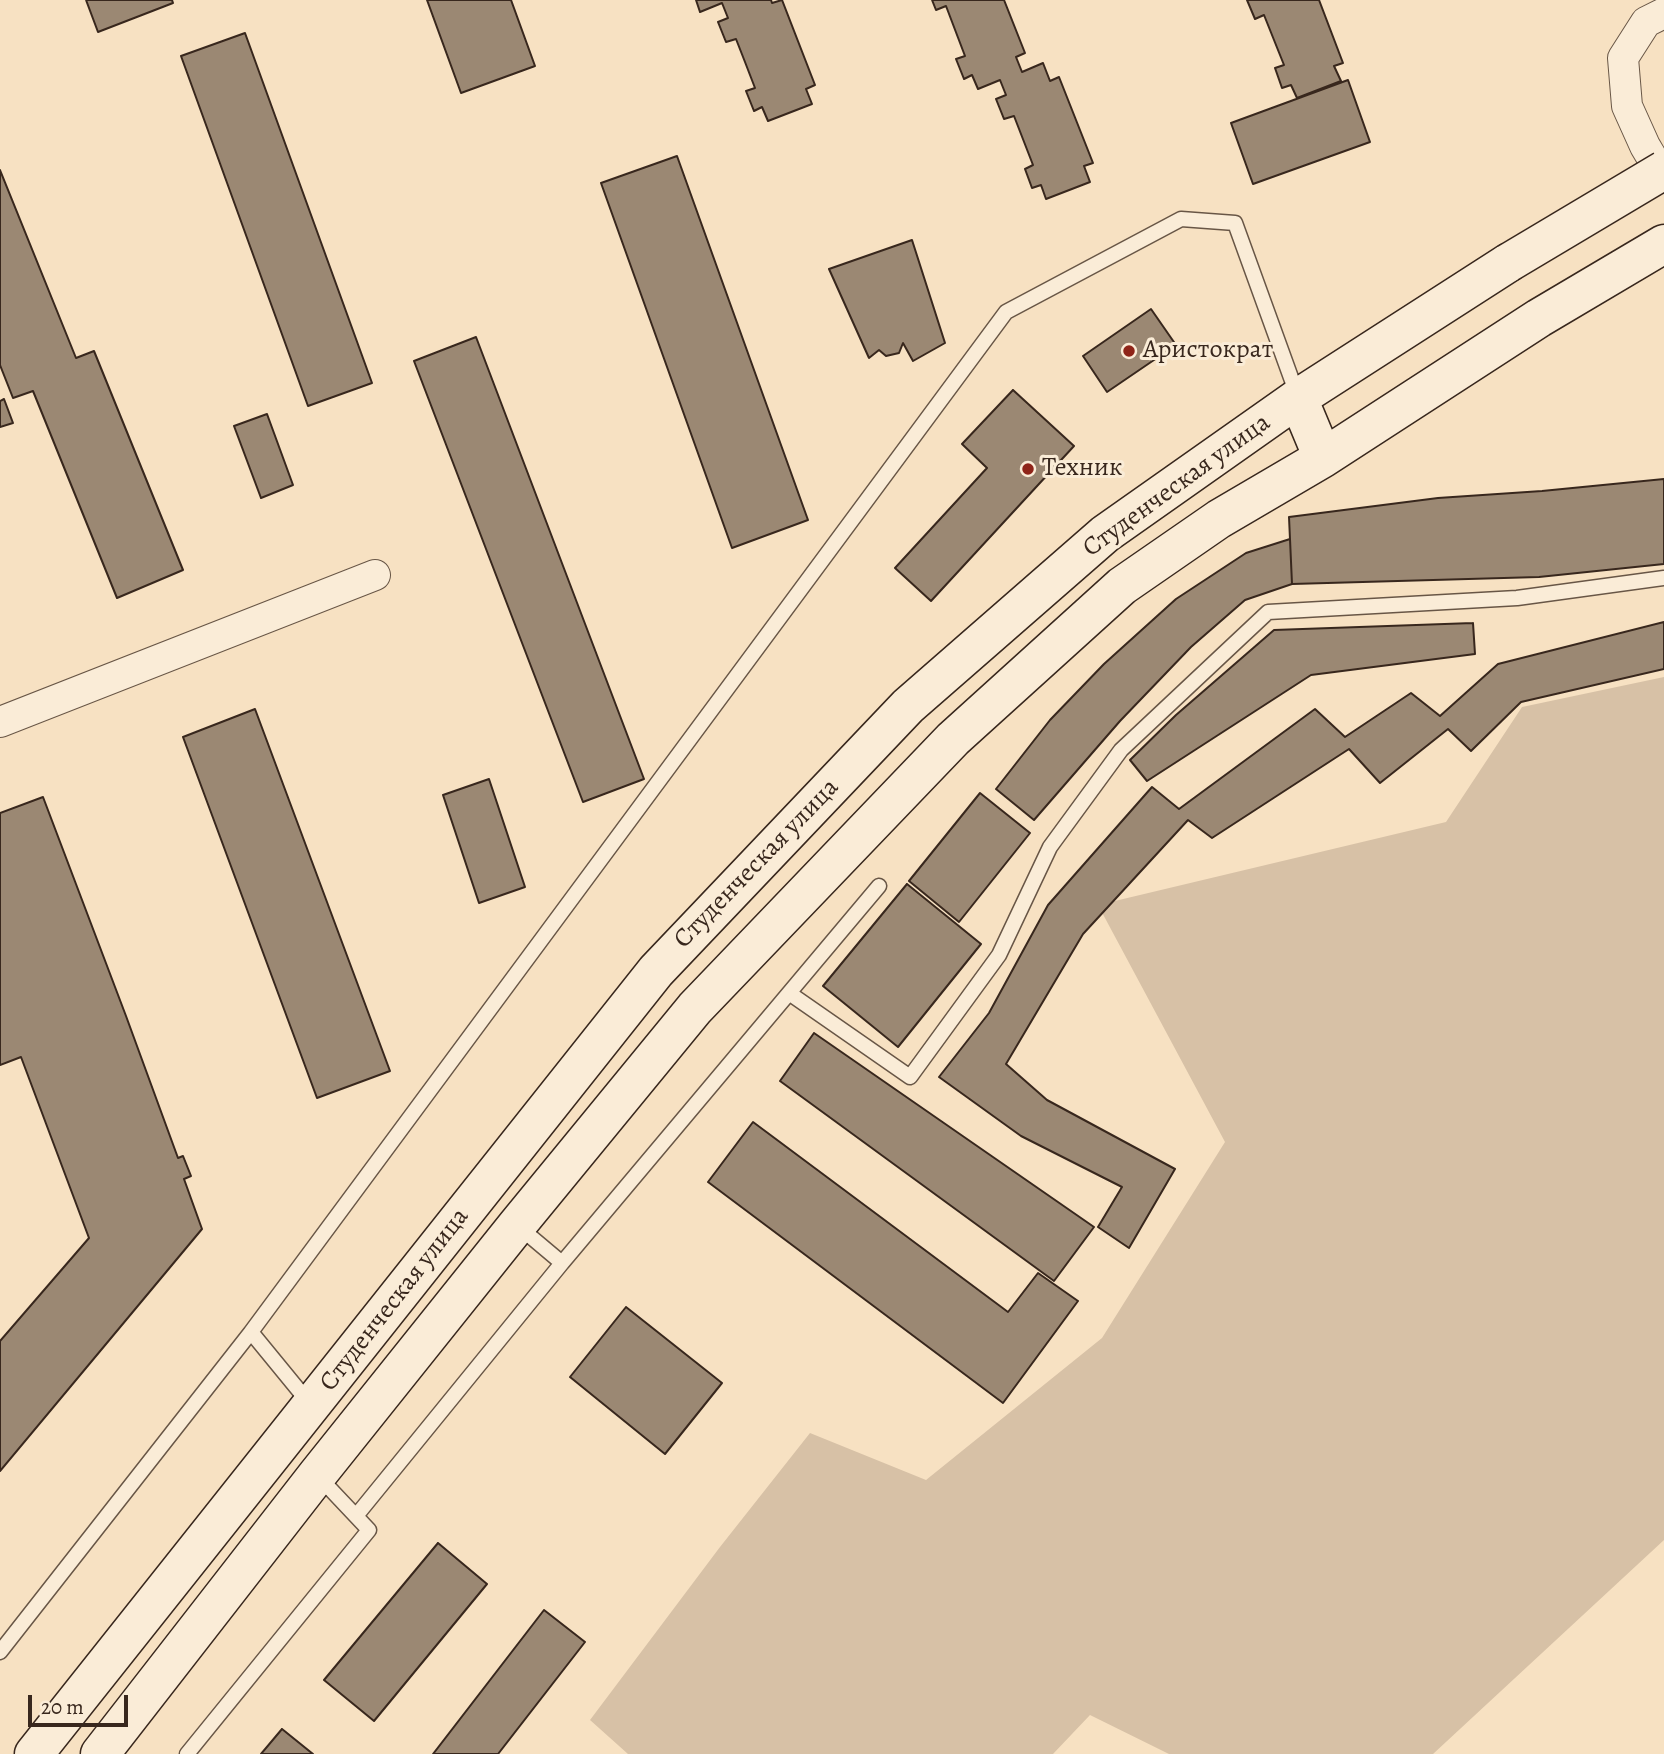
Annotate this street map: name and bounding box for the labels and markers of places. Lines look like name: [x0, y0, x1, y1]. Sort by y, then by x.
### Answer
place label: Аристократ: [1143, 335, 1273, 367]
marker: Аристократ: [1121, 343, 1137, 359]
place label: Техник: [1042, 453, 1123, 485]
marker: Техник: [1020, 461, 1036, 477]

